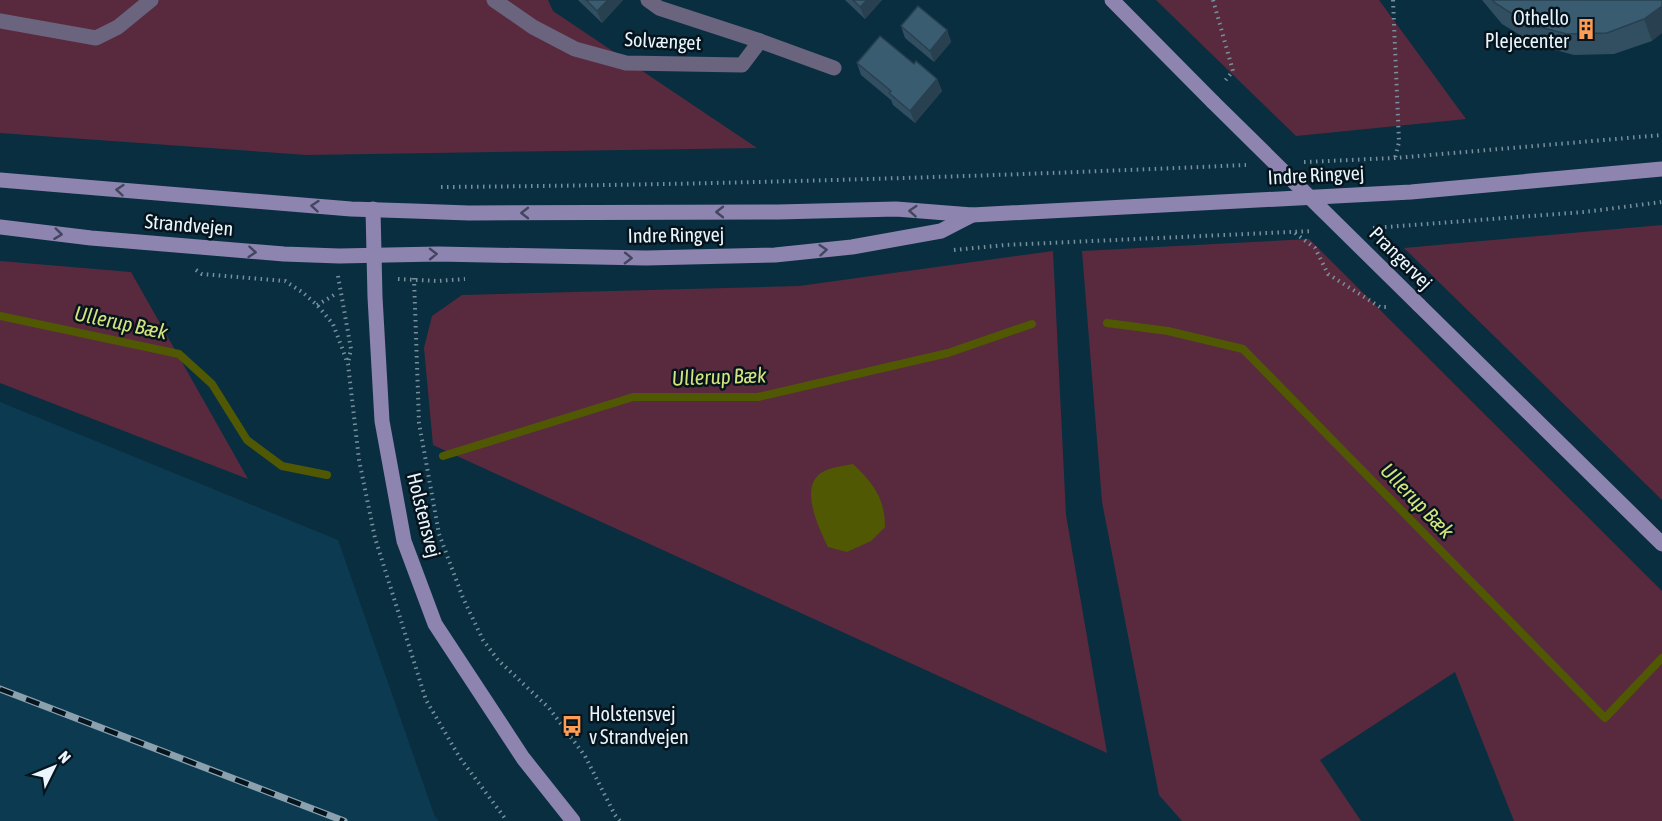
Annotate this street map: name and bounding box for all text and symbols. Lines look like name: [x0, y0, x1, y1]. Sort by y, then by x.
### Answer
place label: Othello Plejecenter: [1485, 6, 1570, 52]
building icon: Othello Plejecenter: [1574, 17, 1598, 41]
street label: Solvænget: [624, 27, 702, 54]
street label: Indre Ringvej: [1267, 160, 1365, 189]
one-way arrow: [116, 184, 125, 197]
one-way arrow: [310, 199, 319, 212]
one-way arrow: [909, 204, 918, 217]
one-way arrow: [715, 206, 724, 218]
one-way arrow: [520, 207, 529, 219]
street label: Strandvejen: [144, 209, 234, 240]
street label: Indre Ringvej: [627, 222, 724, 247]
street label: Prangervej: [1365, 222, 1437, 294]
one-way arrow: [54, 227, 63, 240]
one-way arrow: [818, 244, 827, 257]
one-way arrow: [248, 245, 257, 258]
one-way arrow: [429, 248, 438, 260]
one-way arrow: [624, 251, 633, 264]
water label: Ullerup Bæk: [72, 300, 171, 344]
water label: Ullerup Bæk: [671, 362, 767, 390]
water label: Ullerup Bæk: [1376, 458, 1460, 543]
street label: Holstensvej: [403, 470, 446, 560]
place label: Holstensvej v Strandvejen: [589, 702, 689, 748]
bus stop icon: Holstensvej v Strandvejen: [560, 714, 584, 738]
north arrow: [24, 737, 84, 797]
text: N: [55, 747, 75, 766]

